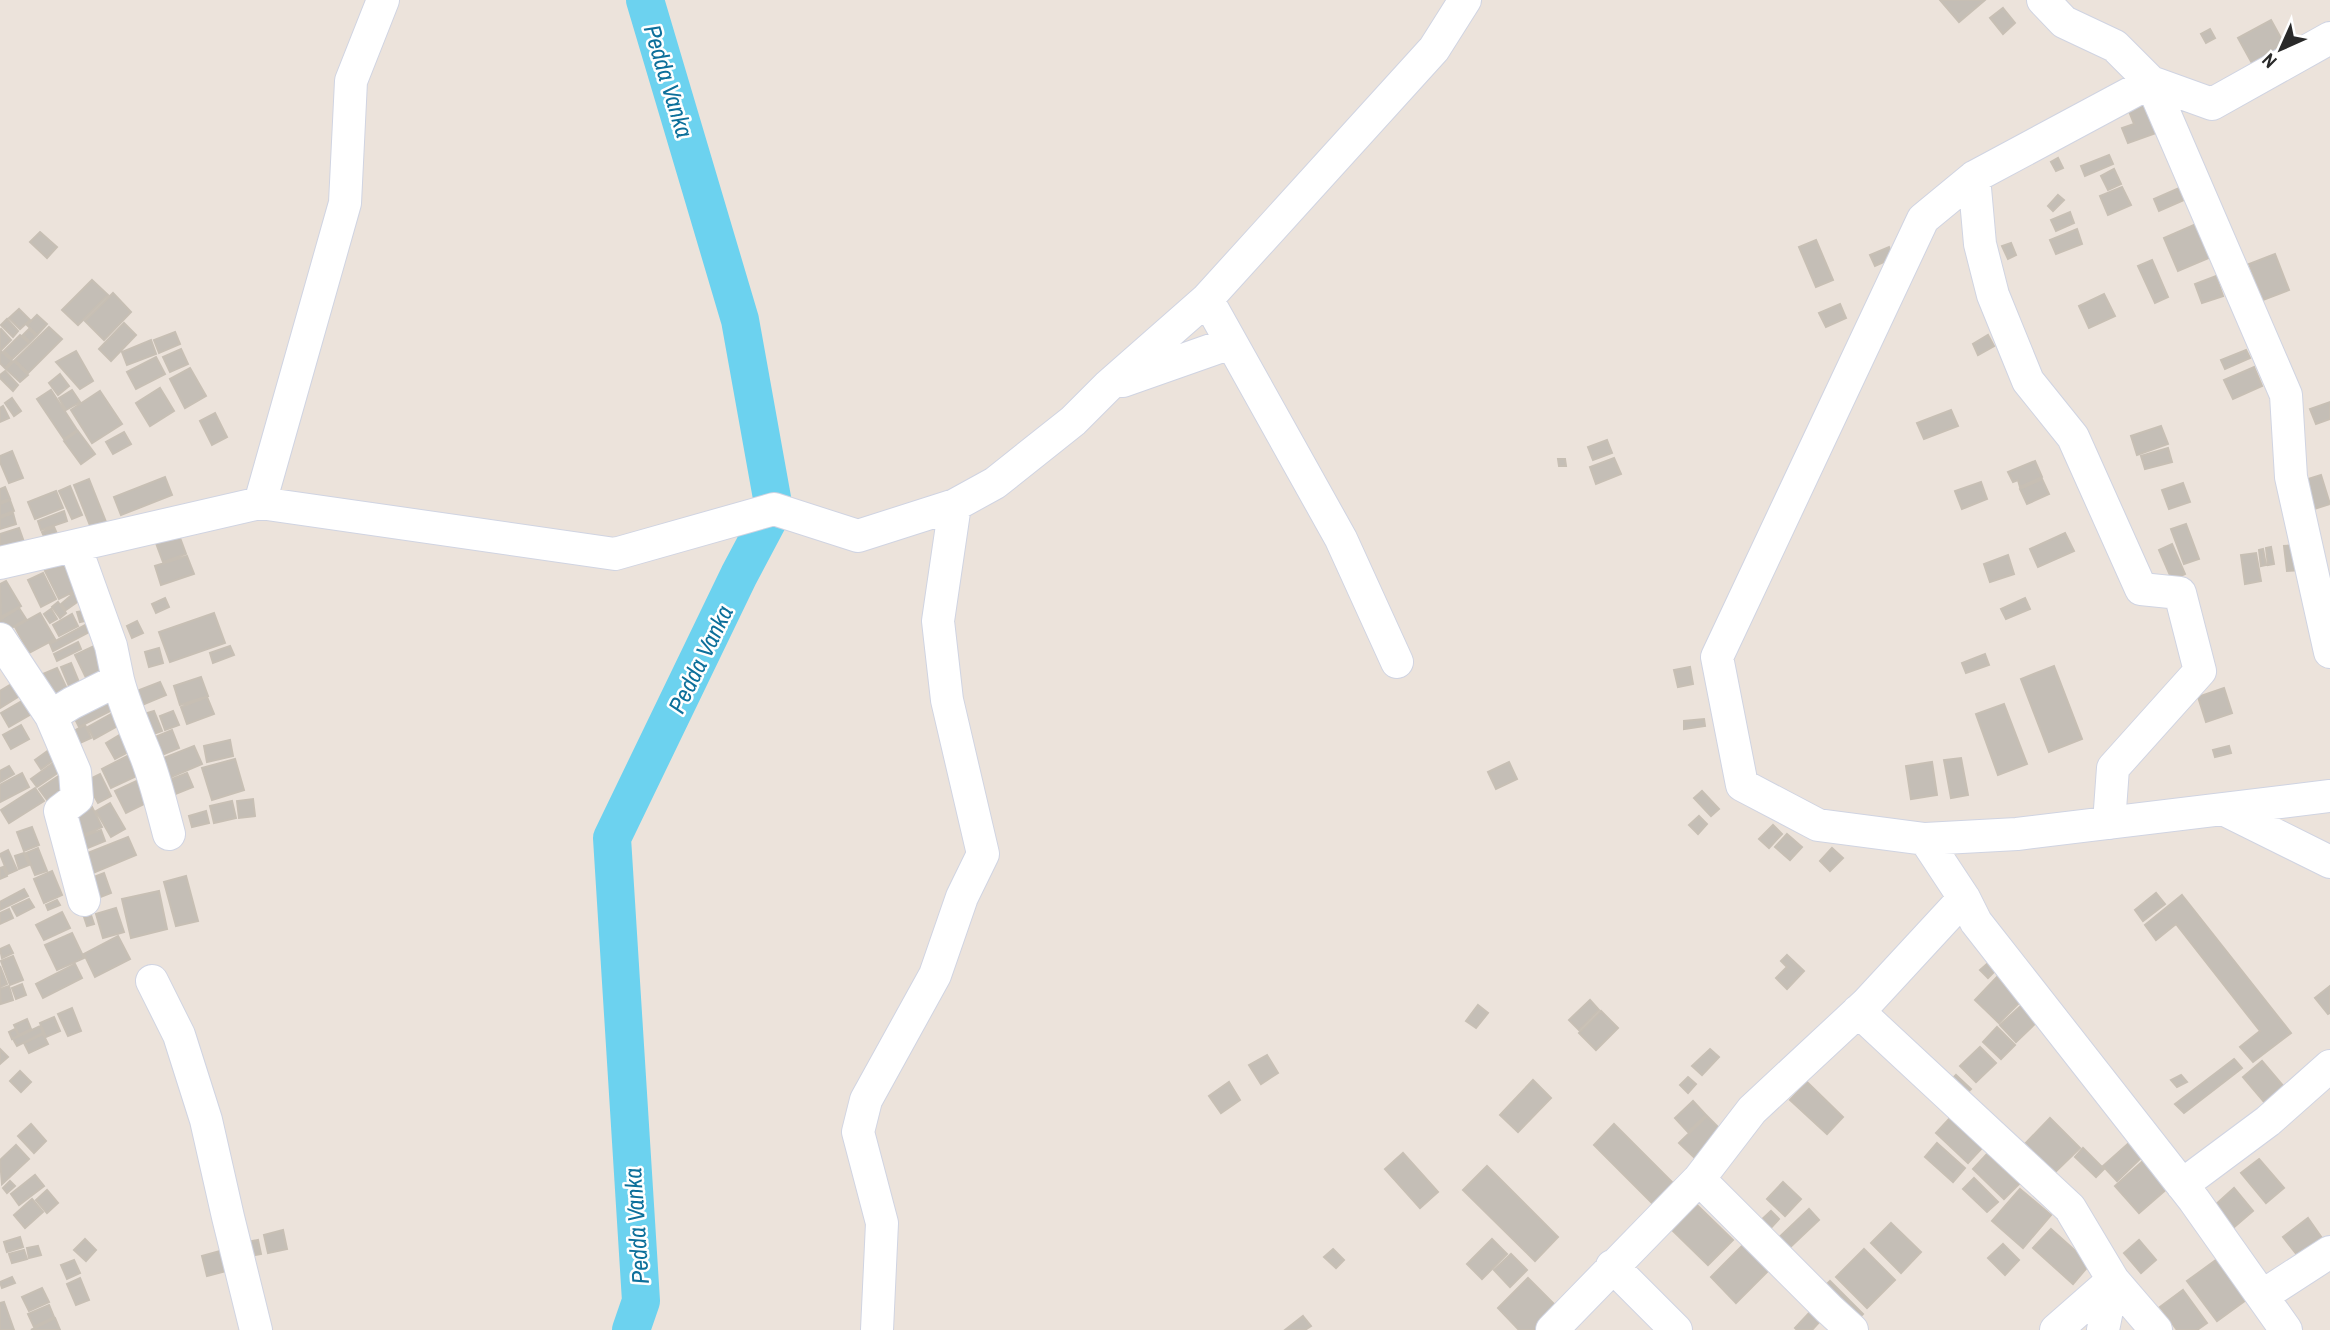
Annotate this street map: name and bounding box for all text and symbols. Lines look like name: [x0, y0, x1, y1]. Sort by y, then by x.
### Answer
north arrow: [2246, 14, 2316, 84]
water label: Pedda Vanka: [637, 21, 701, 141]
text: N: [2256, 48, 2282, 74]
water label: Pedda Vanka: [660, 600, 740, 718]
water label: Pedda Vanka: [616, 1167, 656, 1285]

